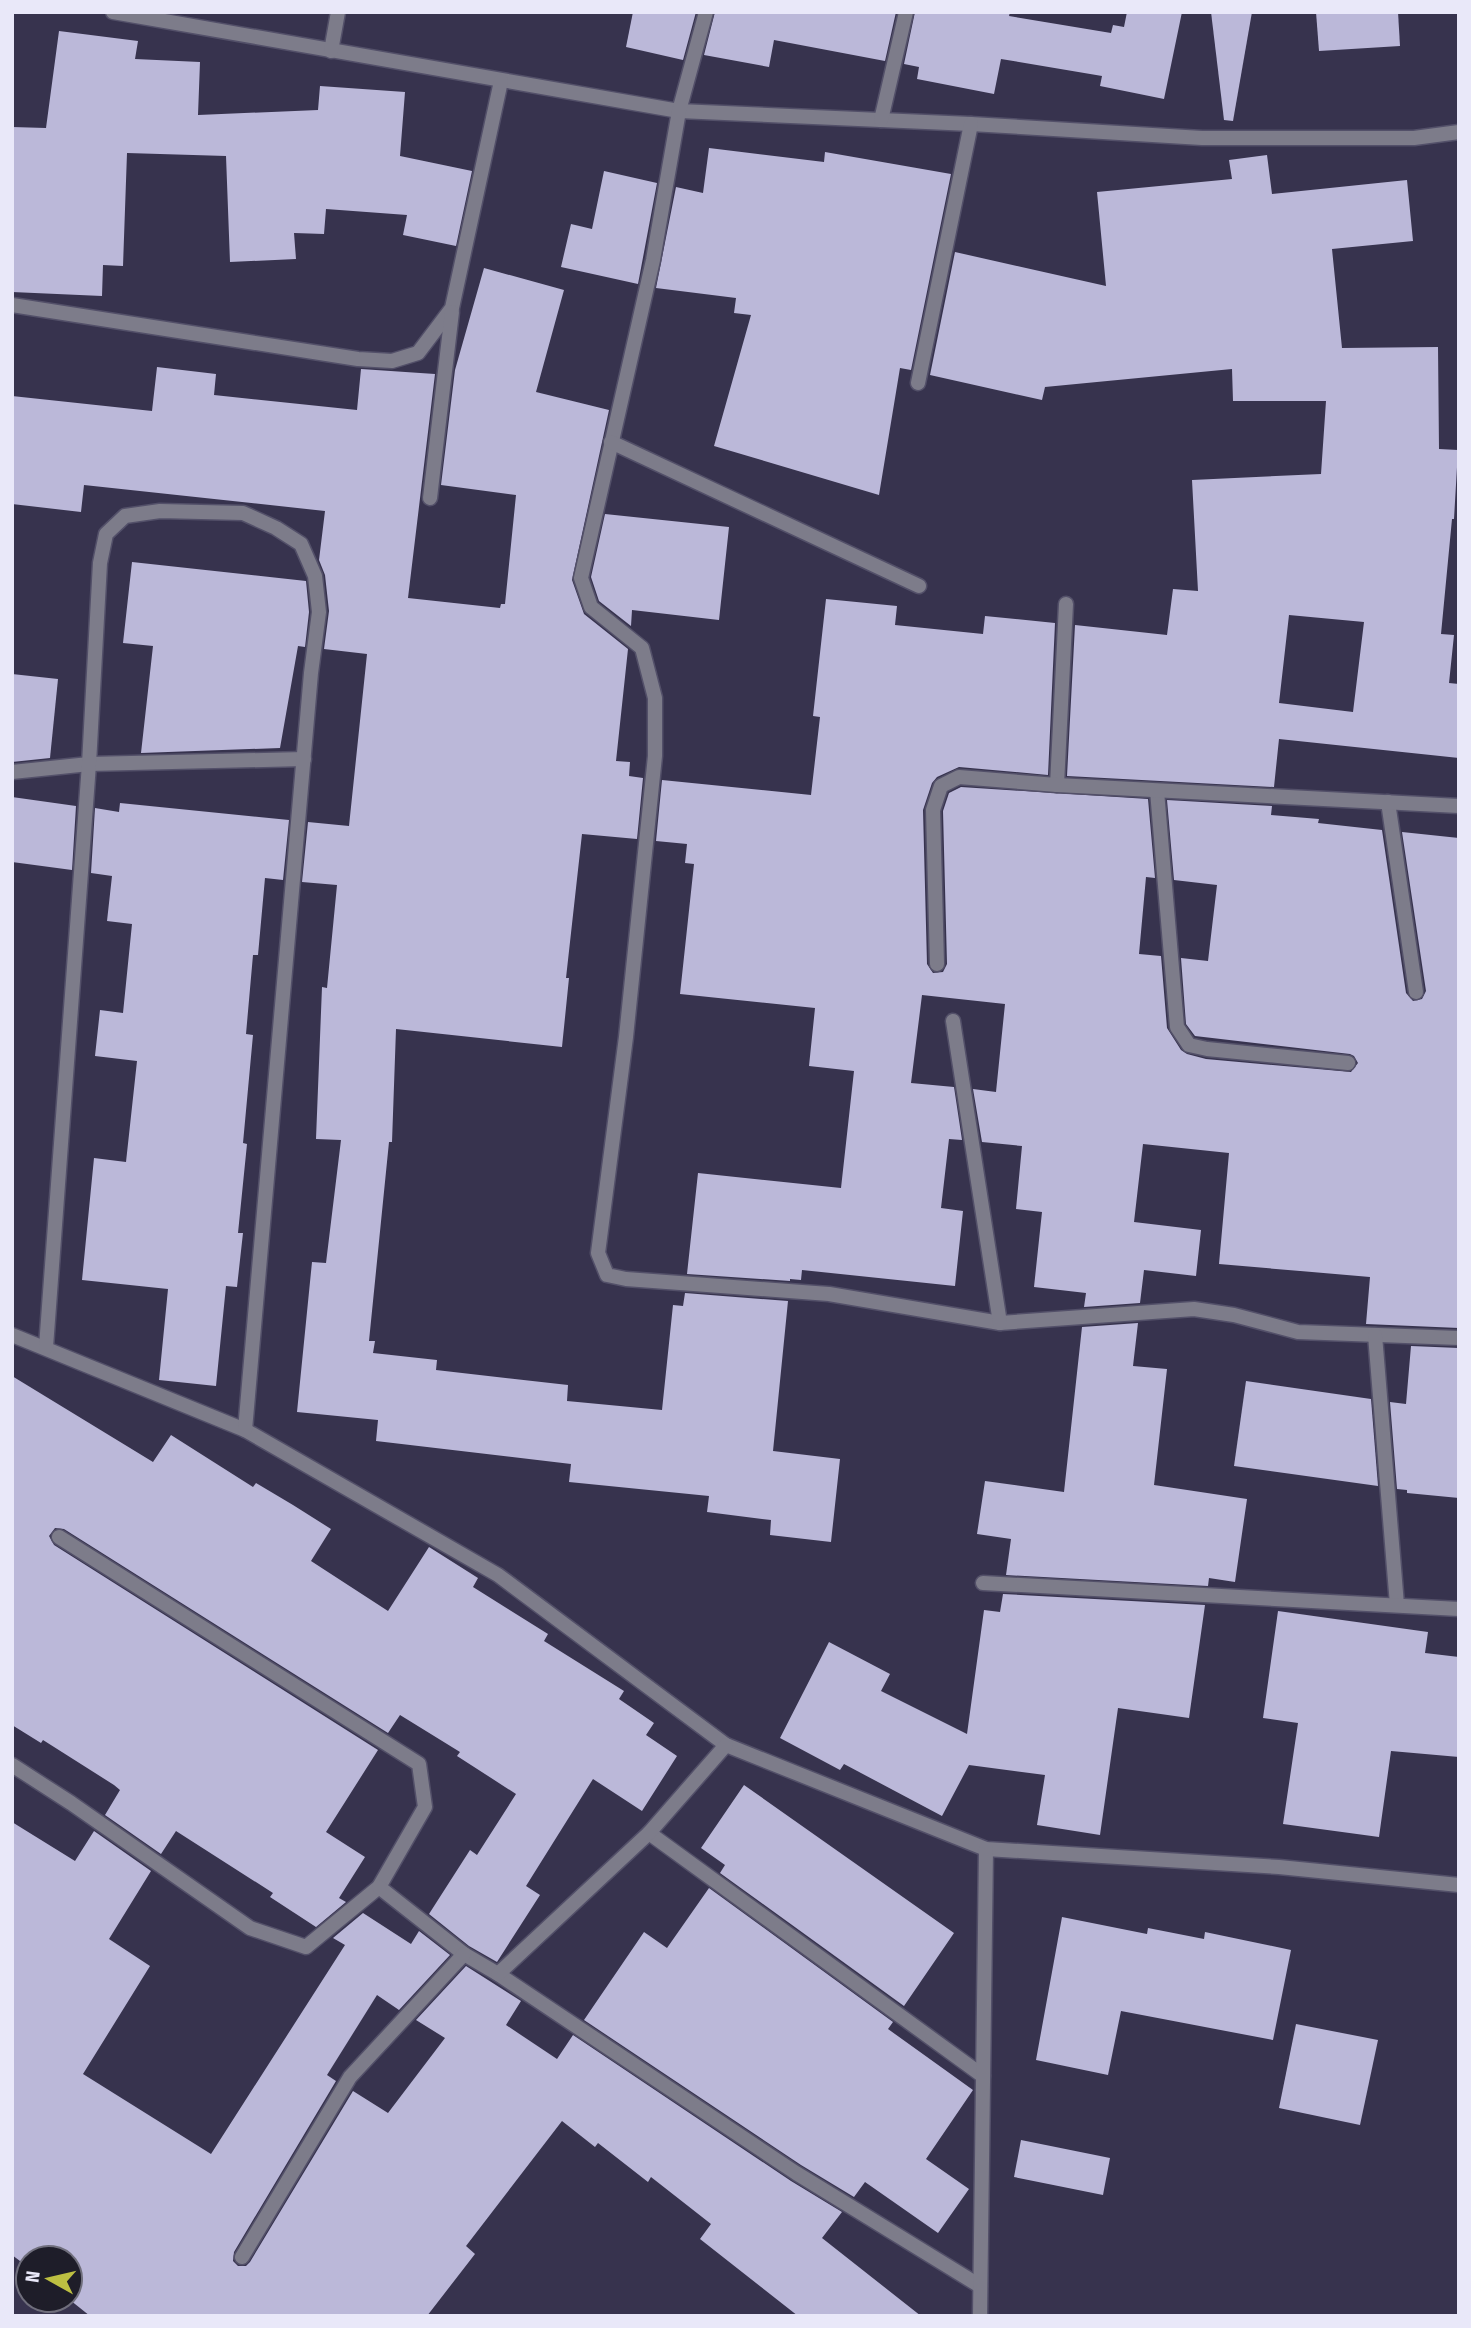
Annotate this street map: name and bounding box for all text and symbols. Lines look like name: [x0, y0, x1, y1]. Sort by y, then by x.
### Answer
north arrow: [14, 2244, 84, 2314]
text: N: [20, 2269, 45, 2284]

